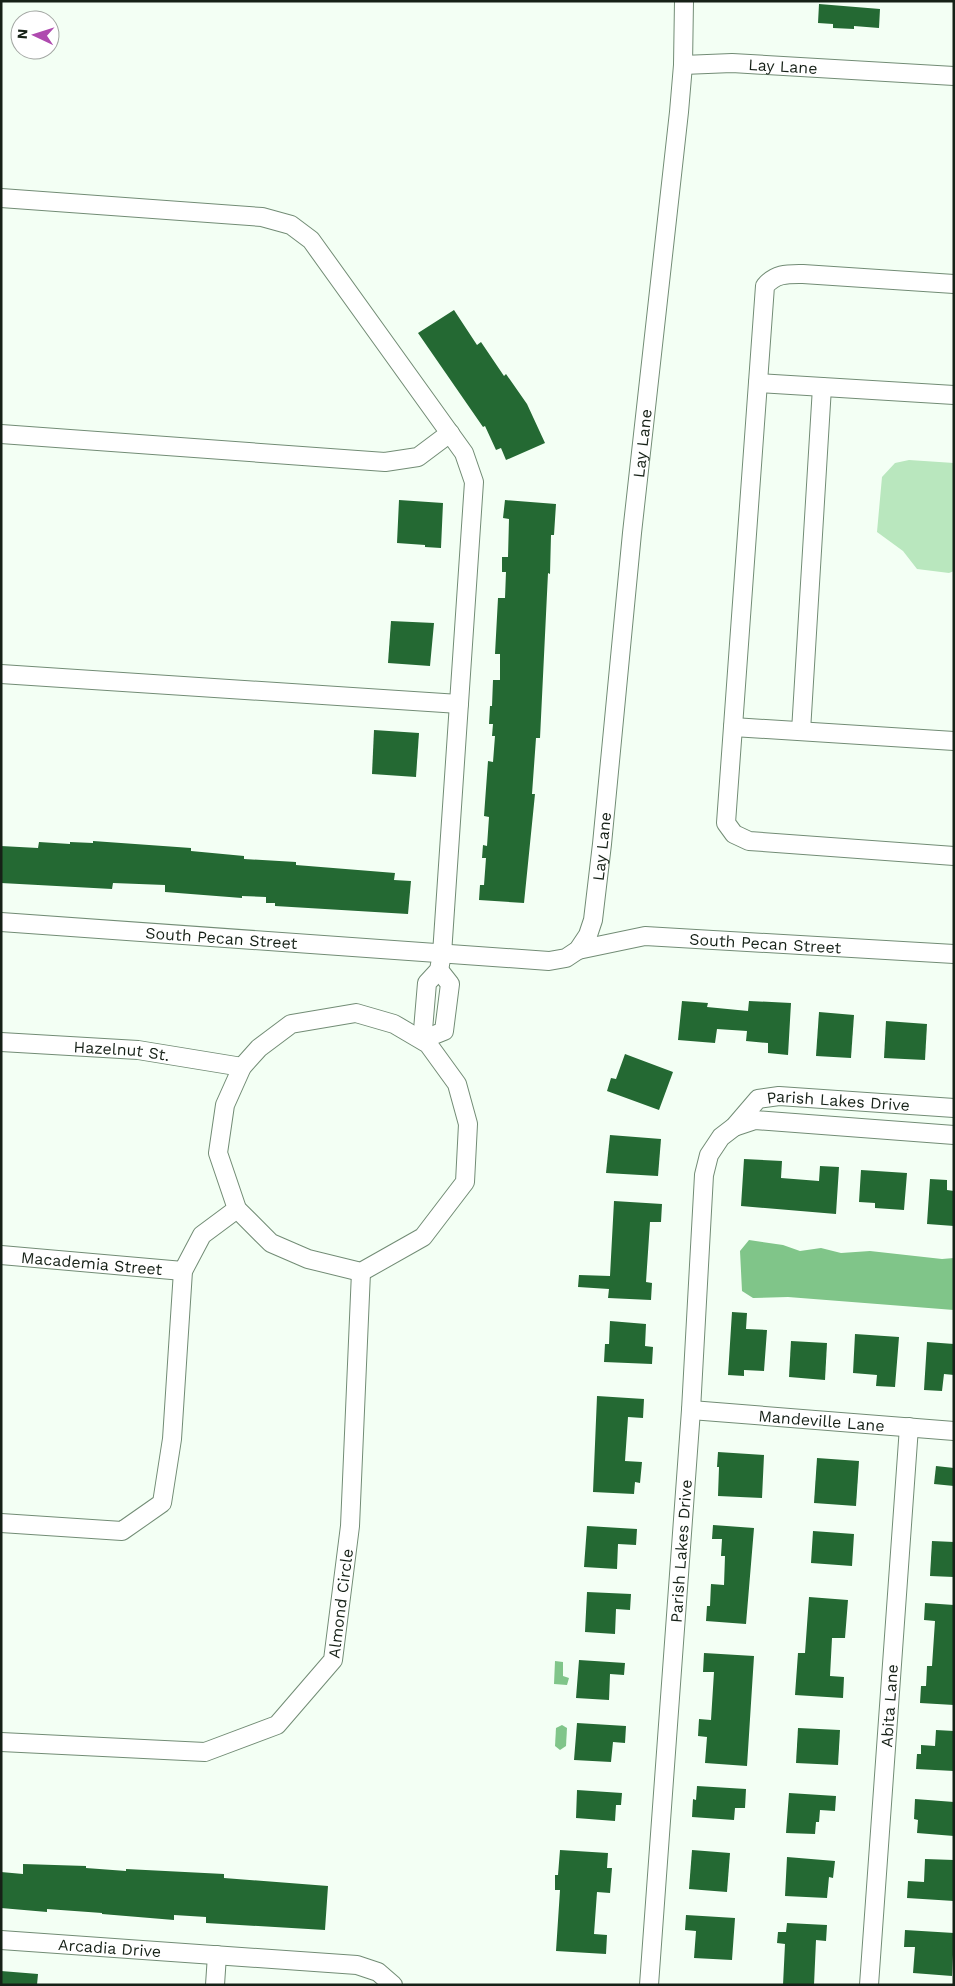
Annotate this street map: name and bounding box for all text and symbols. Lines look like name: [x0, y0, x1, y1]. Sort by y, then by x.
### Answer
north arrow: [10, 10, 60, 60]
text: N: [14, 28, 30, 40]
street label: Lay Lane: [748, 55, 818, 78]
street label: Lay Lane: [629, 408, 656, 479]
street label: Lay Lane: [589, 811, 615, 882]
street label: South Pecan Street: [145, 923, 298, 953]
street label: South Pecan Street: [689, 930, 842, 957]
street label: Hazelnut St.: [73, 1037, 171, 1065]
street label: Parish Lakes Drive: [765, 1087, 911, 1115]
street label: Macademia Street: [20, 1248, 163, 1279]
street label: Mandeville Lane: [758, 1406, 885, 1435]
street label: Parish Lakes Drive: [666, 1479, 696, 1624]
street label: Almond Circle: [324, 1548, 357, 1659]
street label: Abita Lane: [877, 1663, 902, 1748]
street label: Arcadia Drive: [58, 1935, 162, 1961]

